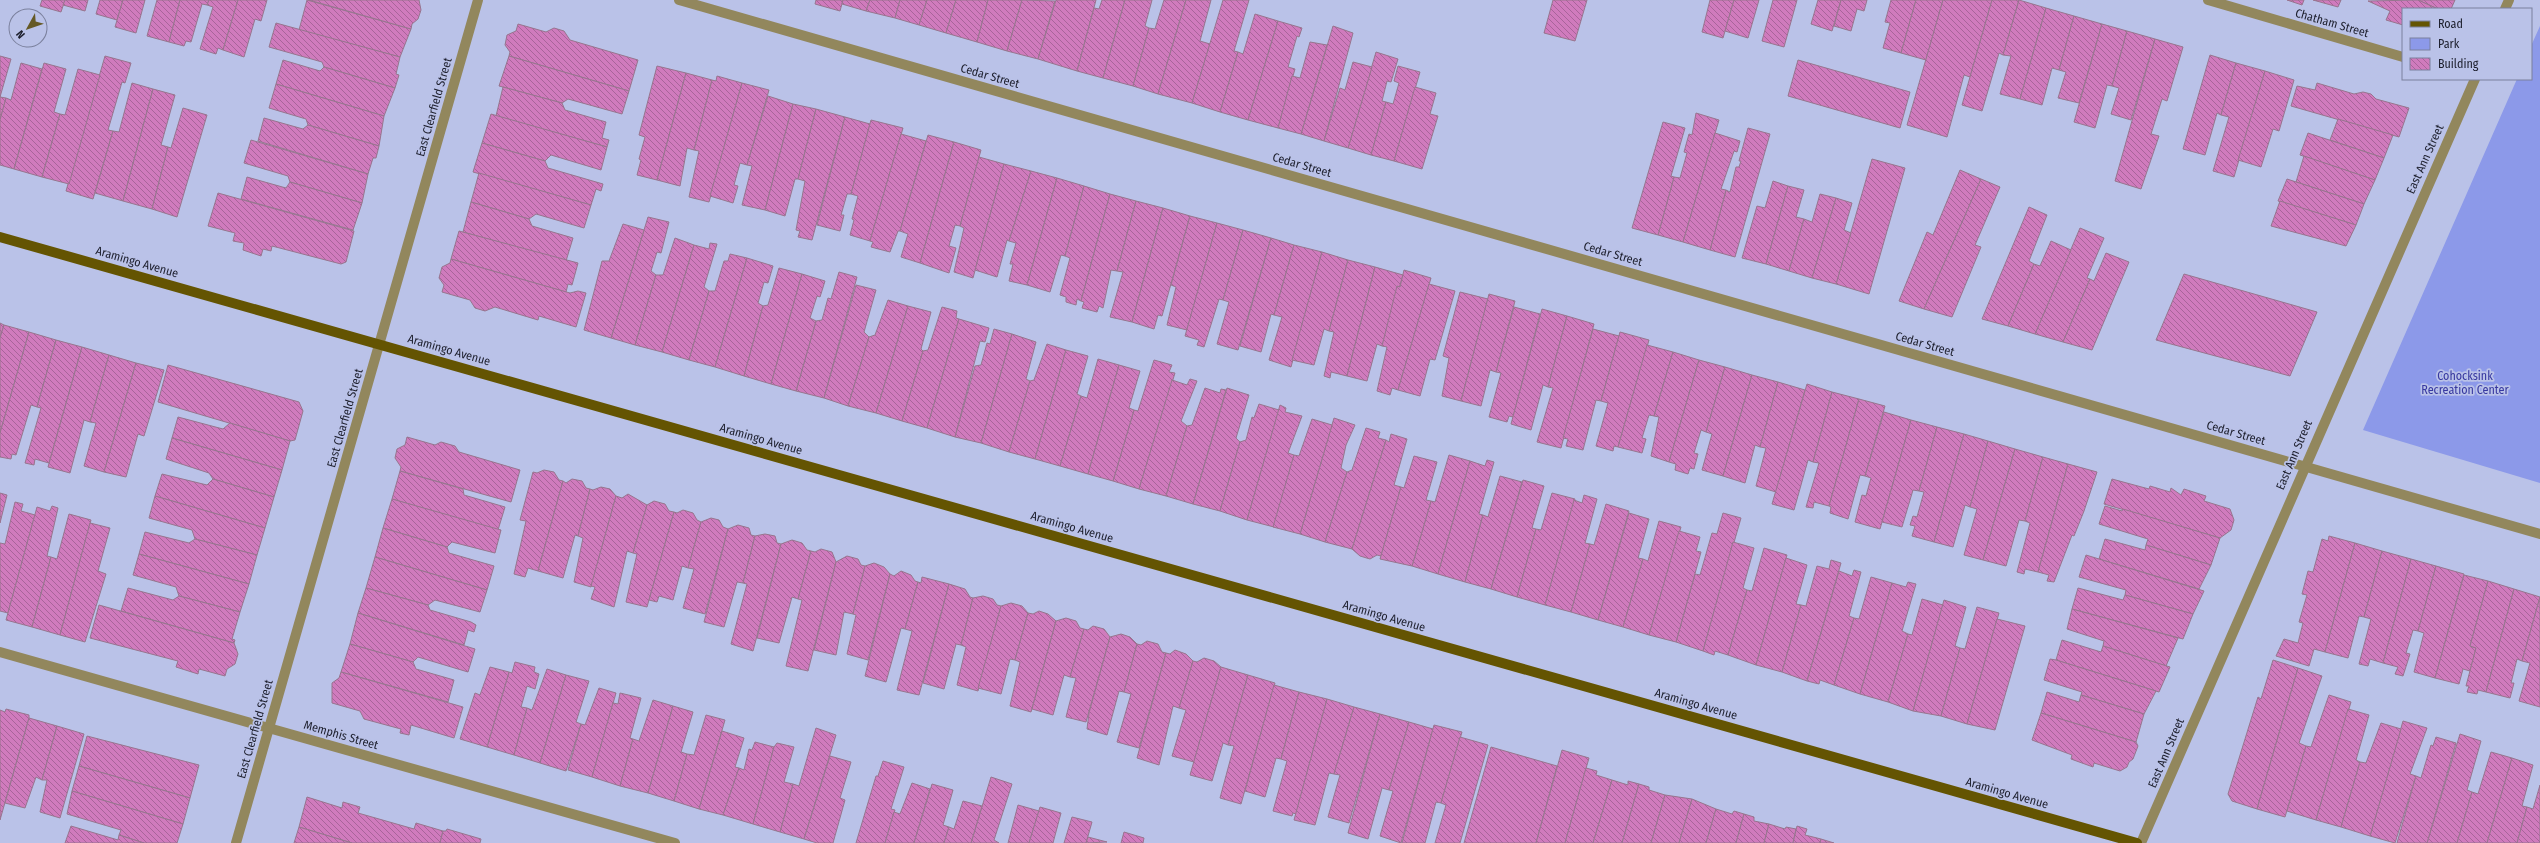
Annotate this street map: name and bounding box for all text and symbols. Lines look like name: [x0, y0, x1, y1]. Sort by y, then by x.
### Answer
street label: Chatham Street: [2294, 6, 2370, 40]
north arrow: [8, 8, 48, 48]
legend: [2402, 8, 2532, 80]
text: Road: [2438, 17, 2463, 31]
text: N: [14, 27, 28, 41]
text: Park: [2438, 37, 2460, 51]
street label: East Clearfield Street: [413, 56, 455, 158]
text: Building: [2438, 57, 2479, 71]
street label: Cedar Street: [959, 61, 1021, 91]
street label: East Ann Street: [2403, 122, 2447, 196]
street label: Cedar Street: [1271, 150, 1333, 180]
street label: Cedar Street: [1582, 239, 1644, 269]
street label: Aramingo Avenue: [94, 244, 180, 280]
street label: Cedar Street: [1894, 329, 1956, 359]
street label: Aramingo Avenue: [406, 332, 492, 368]
street label: East Clearfield Street: [324, 367, 366, 469]
park label: Cohocksink Recreation Center: [2421, 369, 2509, 397]
street label: Cedar Street: [2205, 418, 2267, 448]
street label: East Ann Street: [2273, 418, 2315, 492]
street label: Aramingo Avenue: [718, 421, 804, 457]
street label: Aramingo Avenue: [1029, 509, 1115, 545]
street label: Aramingo Avenue: [1341, 598, 1427, 634]
street label: East Clearfield Street: [234, 678, 276, 780]
street label: Aramingo Avenue: [1653, 686, 1739, 722]
street label: East Ann Street: [2145, 716, 2187, 790]
street label: Memphis Street: [302, 718, 380, 752]
street label: Aramingo Avenue: [1964, 775, 2050, 811]

